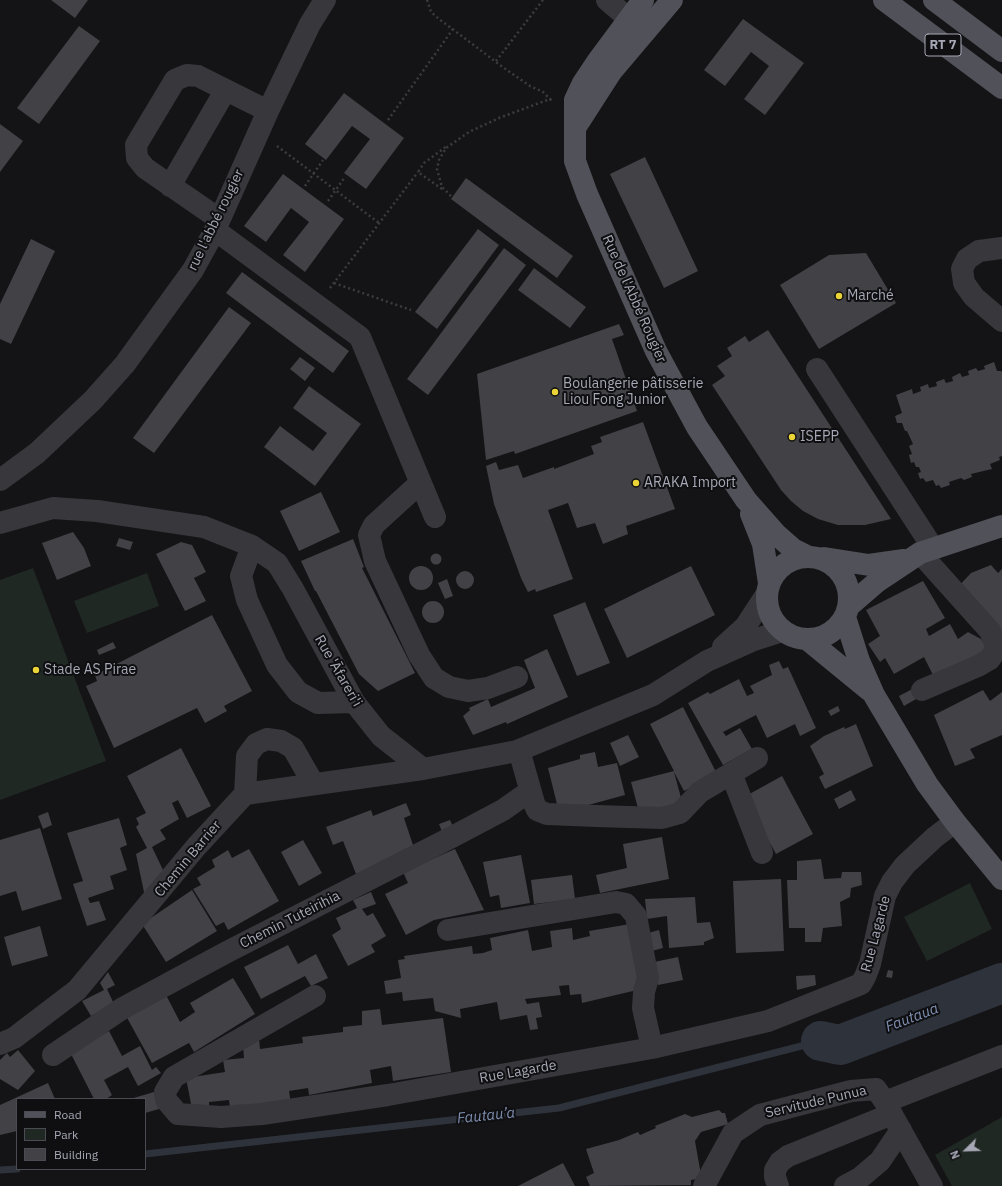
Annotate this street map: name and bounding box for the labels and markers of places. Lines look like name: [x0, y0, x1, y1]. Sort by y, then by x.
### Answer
place label: Marché: [847, 288, 894, 304]
marker: Marché: [834, 291, 844, 301]
place label: Boulangerie pâtisserie Liou Fong Junior: [563, 376, 703, 408]
marker: Boulangerie pâtisserie Liou Fong Junior: [550, 387, 560, 397]
place label: ISEPP: [800, 429, 839, 445]
marker: ISEPP: [787, 432, 797, 442]
place label: ARAKA Import: [644, 475, 736, 491]
marker: ARAKA Import: [631, 478, 641, 488]
place label: Stade AS Pirae: [44, 662, 136, 678]
marker: Stade AS Pirae: [31, 665, 41, 675]

